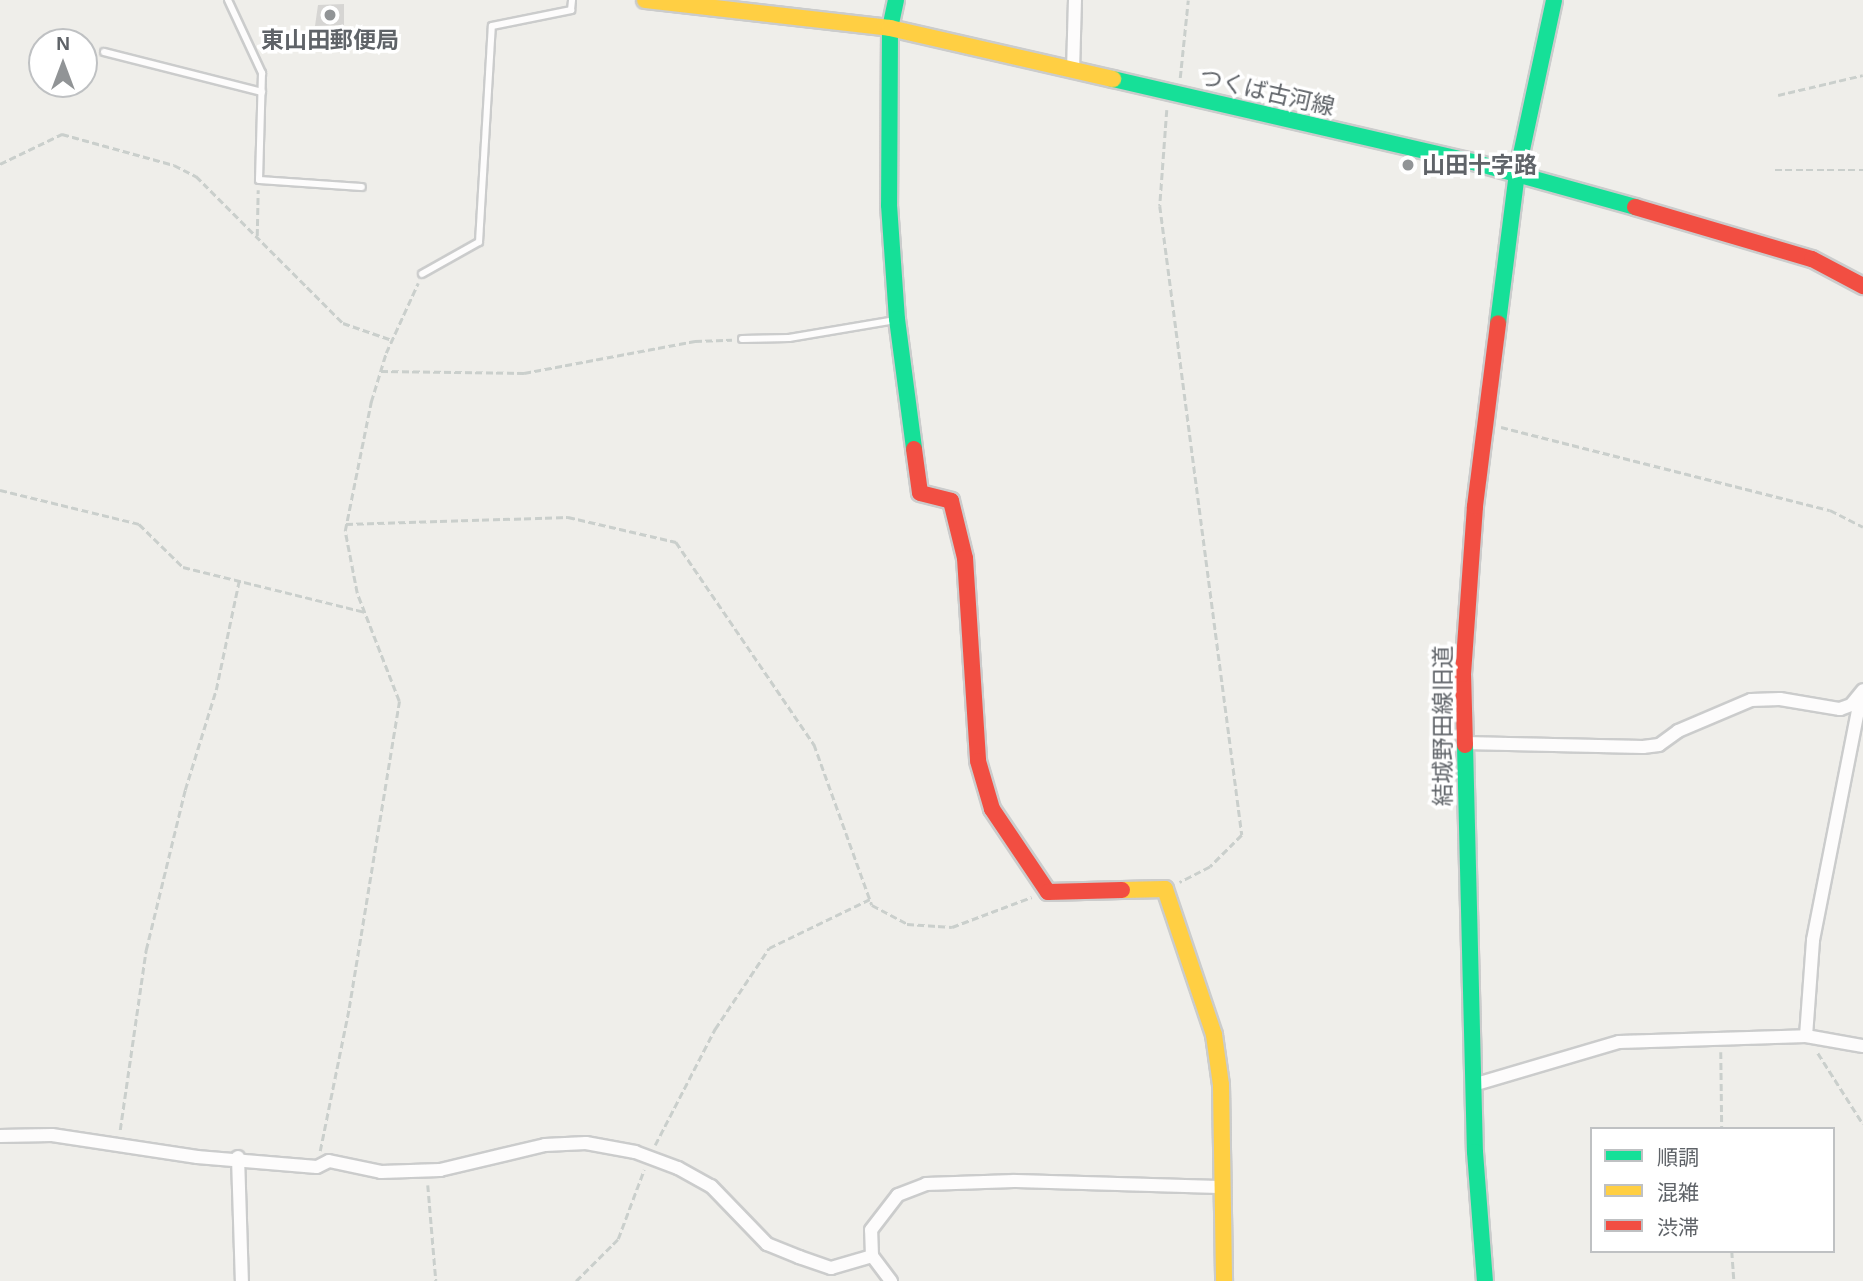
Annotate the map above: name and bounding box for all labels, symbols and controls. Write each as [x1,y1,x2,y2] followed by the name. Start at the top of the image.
[322,7,338,23] marker: 東山田郵便局
[261,26,399,54] place label: 東山田郵便局
[28,28,98,98] north arrow
[56,33,70,54] text: N
[1197,63,1337,121] street label: つくば古河線
[1422,151,1537,179] place label: 山田十字路
[1400,157,1416,173] marker: 山田十字路
[1429,646,1457,806] street label: 結城野田線旧道
[1590,1127,1835,1253] legend
[1657,1146,1699,1169] text: 順調
[1657,1181,1699,1204] text: 混雑
[1657,1216,1699,1239] text: 渋滞

